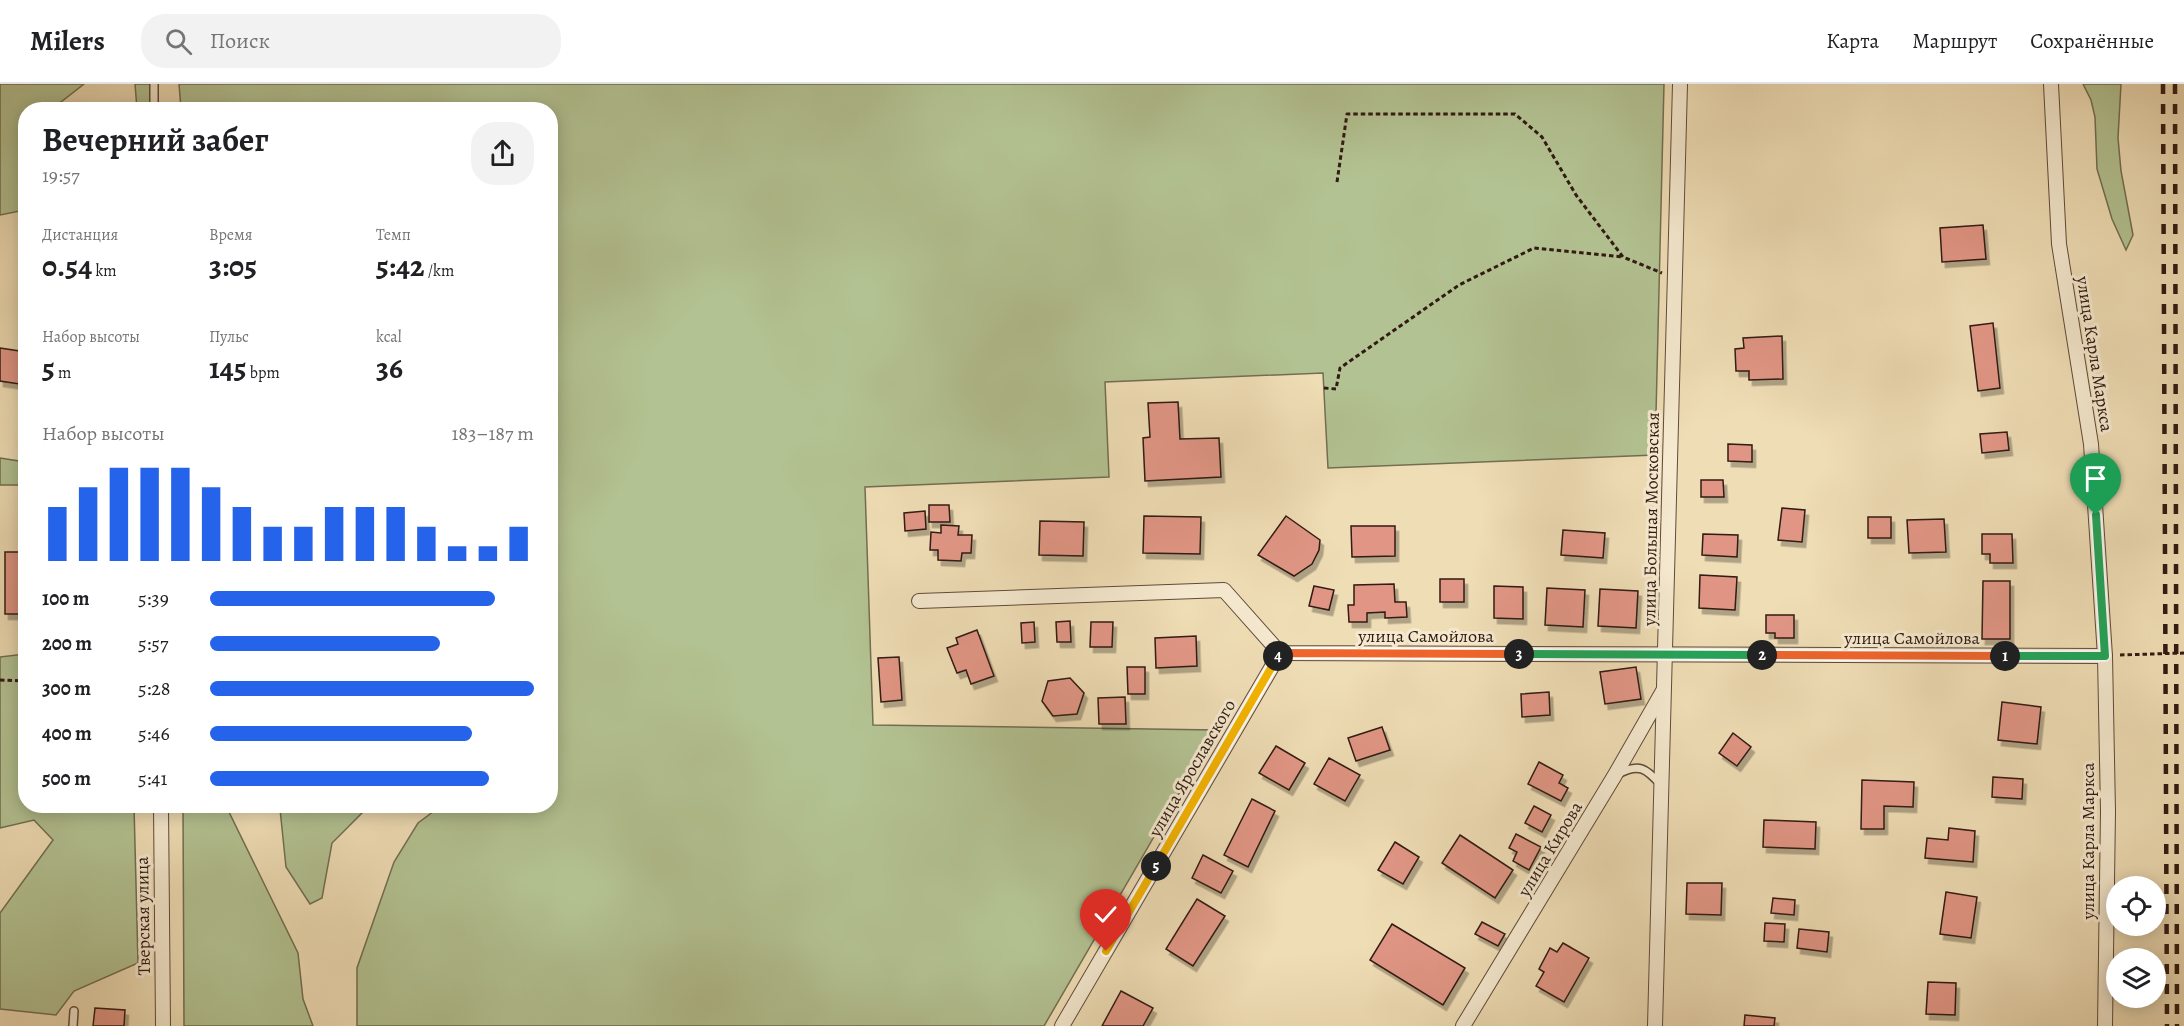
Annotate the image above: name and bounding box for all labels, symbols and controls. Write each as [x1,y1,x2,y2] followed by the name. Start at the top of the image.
[141,14,561,68] search box
[30,22,105,60] text: Milers
[162,25,195,58] icon: search
[210,26,270,56] text: Поиск
[1826,27,1879,55] text: Карта
[1912,27,1997,55] text: Маршрут
[2030,27,2154,55] text: Сохранённые
[42,117,269,162] text: Вечерний забег
[471,122,534,185] button: share
[42,162,80,189] text: 19:57
[42,224,118,246] text: Дистанция
[209,224,253,246] text: Время
[376,224,411,246] text: Темп
[42,246,92,286] text: 0.54
[209,246,257,286] text: 3:05
[376,246,425,286] text: 5:42
[92,260,117,282] text: km
[425,260,454,282] text: /km
[2071,274,2119,434] street label: улица Карла Маркса
[42,326,140,348] text: Набор высоты
[209,326,249,348] text: Пульс
[376,326,402,348] text: kcal
[42,348,55,388] text: 5
[209,348,247,388] text: 145
[376,348,403,388] text: 36
[55,362,71,384] text: m
[247,362,280,384] text: bpm
[1637,412,1665,627] street label: улица Большая Московская
[42,420,165,447] text: Набор высоты
[451,420,534,447] text: 183–187 m
[2070,453,2121,515] pin
[2079,462,2112,495] icon: arrive
[42,585,90,612] text: 100 m
[138,585,169,612] text: 5:39
[1357,624,1495,648] street label: улица Самойлова
[1843,626,1981,650] street label: улица Самойлова
[42,630,92,657] text: 200 m
[138,630,168,657] text: 5:57
[1504,639,1534,669] pin: 3
[1747,640,1777,670] pin: 2
[1263,641,1293,671] pin: 4
[1990,641,2020,671] pin: 1
[1516,643,1522,665] text: 3
[1758,644,1766,666] text: 2
[1274,645,1282,667] text: 4
[2002,645,2008,667] text: 1
[42,675,91,702] text: 300 m
[138,675,171,702] text: 5:28
[1142,695,1241,842] street label: улица Ярославского
[42,720,92,747] text: 400 m
[138,720,170,747] text: 5:46
[2076,762,2100,921] street label: улица Карла Маркса
[42,765,91,792] text: 500 m
[138,765,167,792] text: 5:41
[1512,796,1588,902] street label: улица Кирова
[1141,851,1171,881] pin: 5
[1153,855,1159,877] text: 5
[130,856,156,976] street label: Тверская улица
[2106,876,2166,1008] map controls
[2106,876,2166,936] button: locate
[1080,889,1131,951] pin
[1089,898,1122,931] icon: check
[2106,948,2166,1008] button: layers

